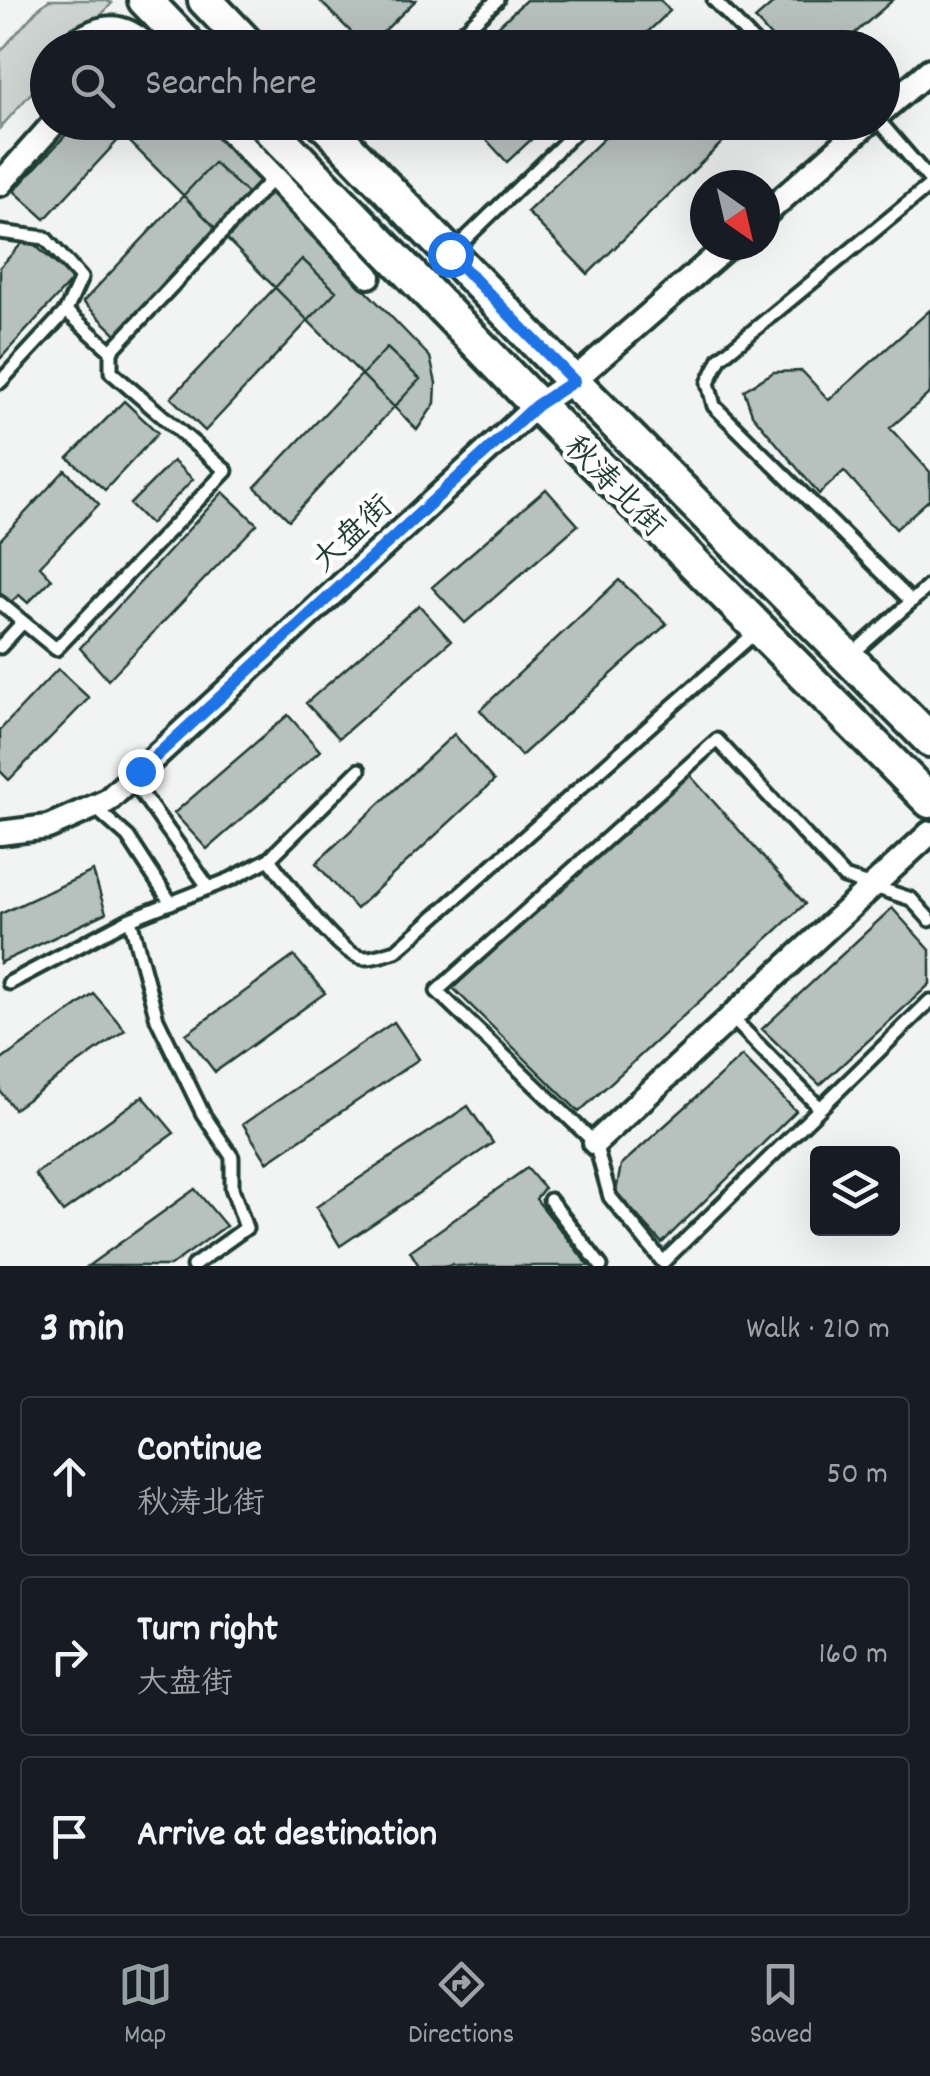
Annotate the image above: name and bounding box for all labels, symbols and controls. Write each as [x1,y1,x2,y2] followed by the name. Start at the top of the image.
[30,30,900,140] search box
[65,58,120,113] icon: search
[145,58,317,113] text: Search here
[690,170,780,260] north arrow
[428,232,474,278] route start
[551,427,674,550] street label: 秋涛北街
[304,486,405,585] street label: 大盘街
[118,749,164,795] route end
[810,1146,900,1236] map controls
[810,1146,900,1236] button: layers
[40,1301,124,1361] text: 3 min
[746,1308,890,1354] text: Walk · 210 m
[137,1424,262,1479] text: Continue
[42,1449,97,1504] icon: ahead
[826,1453,888,1499] text: 50 m
[137,1483,265,1529] text: 秋涛北街
[137,1604,278,1659] text: Turn right
[42,1629,97,1684] icon: right
[819,1633,888,1679] text: 160 m
[137,1663,233,1709] text: 大盘街
[42,1809,97,1864] icon: arrive
[137,1809,437,1864] text: Arrive at destination
[118,1957,173,2057] tab: Map
[408,1957,514,2057] tab: Directions
[750,1957,812,2057] tab: Saved

